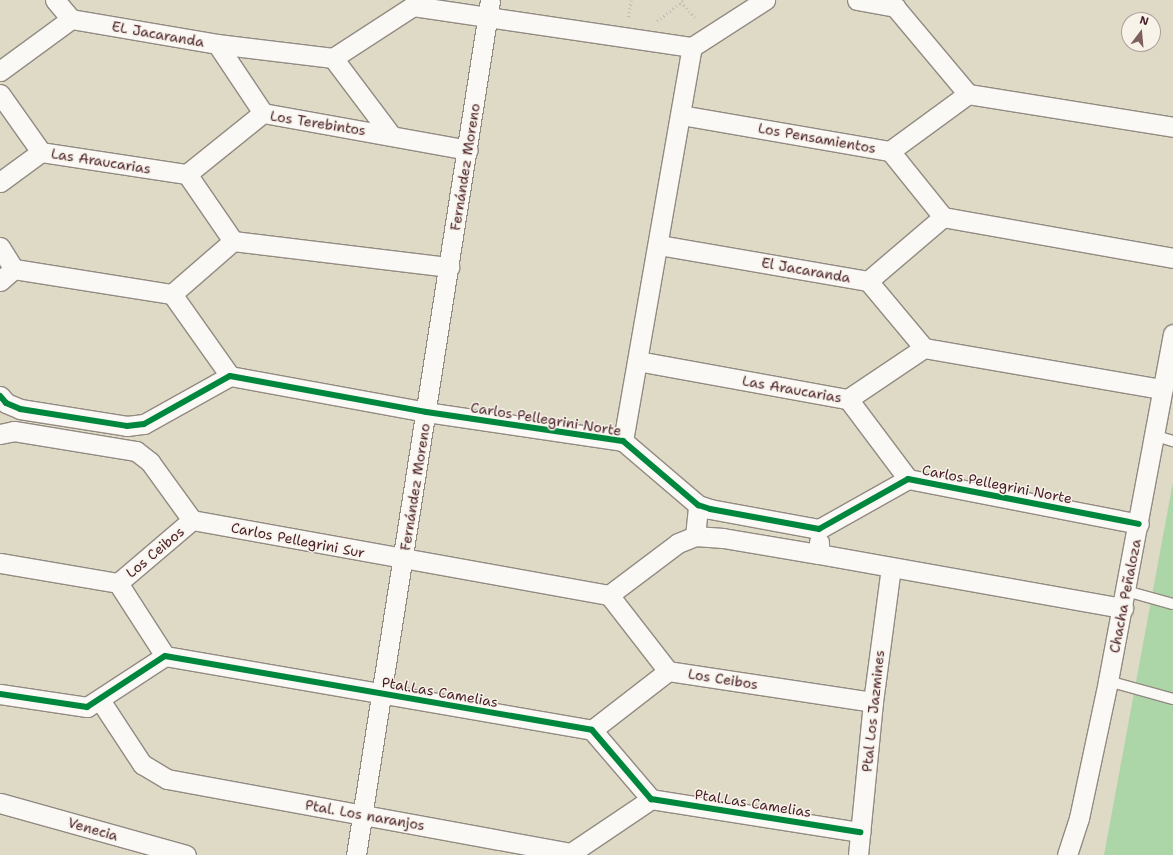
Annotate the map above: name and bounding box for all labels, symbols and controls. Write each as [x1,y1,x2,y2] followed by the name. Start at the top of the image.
[1121,12,1161,52] north arrow
[1138,13,1150,29] text: N
[110,18,206,50] street label: EL Jacaranda
[447,102,483,232] street label: Fernández Moreno
[269,107,367,139] street label: Los Terebintos
[757,119,877,157] street label: Los Pensamientos
[50,145,152,177] street label: Las Araucarias
[760,254,852,286] street label: El Jacaranda
[741,372,843,406] street label: Las Araucarias
[469,399,623,439] street label: Carlos Pellegrini Norte
[397,422,433,552] street label: Fernández Moreno
[920,461,1074,507] street label: Carlos Pellegrini Norte
[230,519,366,561] street label: Carlos Pellegrini Sur
[123,523,187,581] street label: Los Ceibos
[1106,538,1144,654] street label: Chacha Peñaloza
[858,649,888,773] street label: Ptal Los Jazmines
[687,665,759,693] street label: Los Ceibos
[380,673,500,711] street label: Ptal.Las Camelias
[693,785,813,821] street label: Ptal.Las Camelias
[304,796,426,834] street label: Ptal. Los naranjos
[66,814,120,844] street label: Venecia

